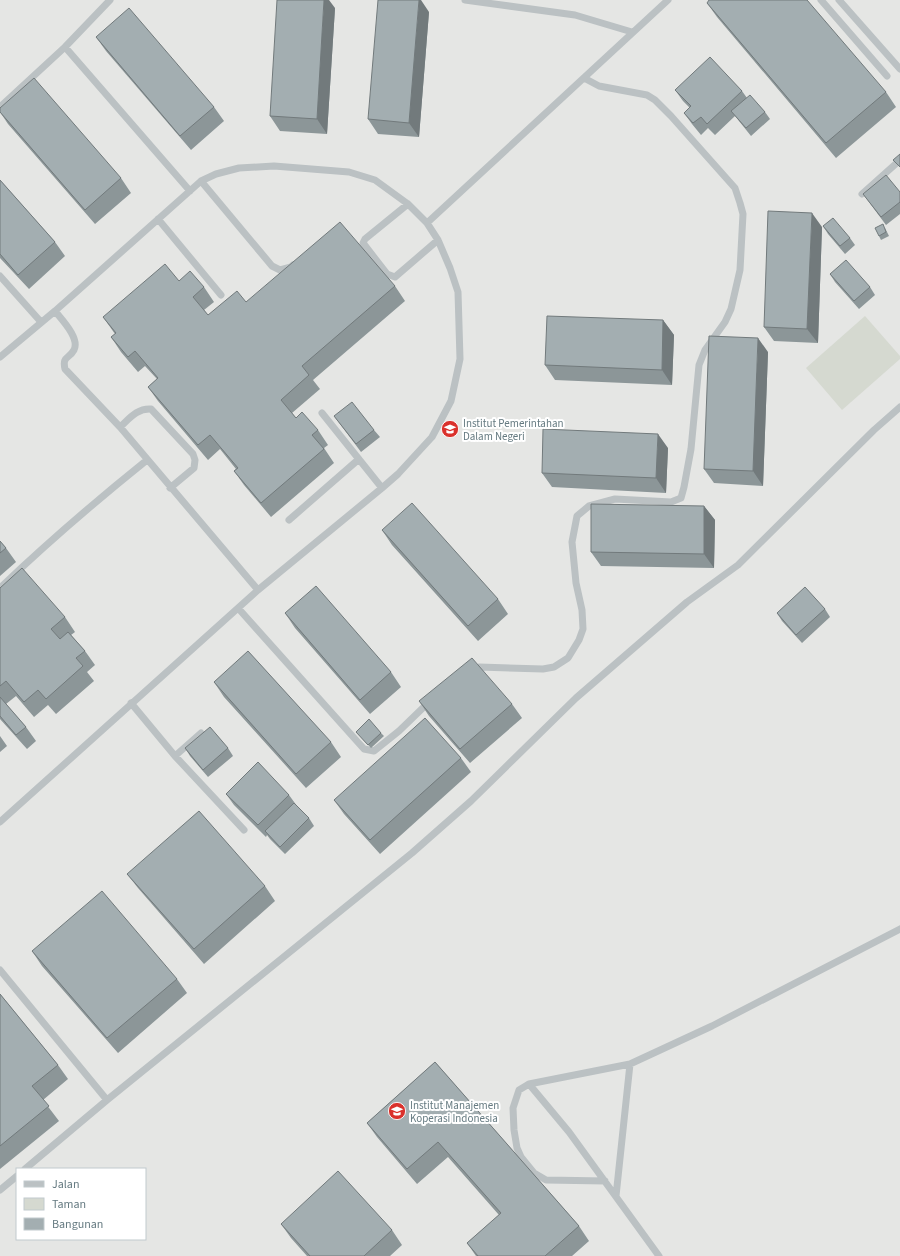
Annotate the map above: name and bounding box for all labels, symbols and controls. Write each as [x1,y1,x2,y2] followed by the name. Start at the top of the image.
[463,416,563,444] place label: Institut Pemerintahan Dalam Negeri
[440,419,460,439] school or university icon: Institut Pemerintahan Dalam Negeri
[410,1098,499,1126] place label: Institut Manajemen Koperasi Indonesia
[387,1101,407,1121] school or university icon: Institut Manajemen Koperasi Indonesia
[16,1168,146,1240] legend
[52,1176,79,1193] text: Jalan
[52,1196,86,1213] text: Taman
[52,1216,103,1233] text: Bangunan

